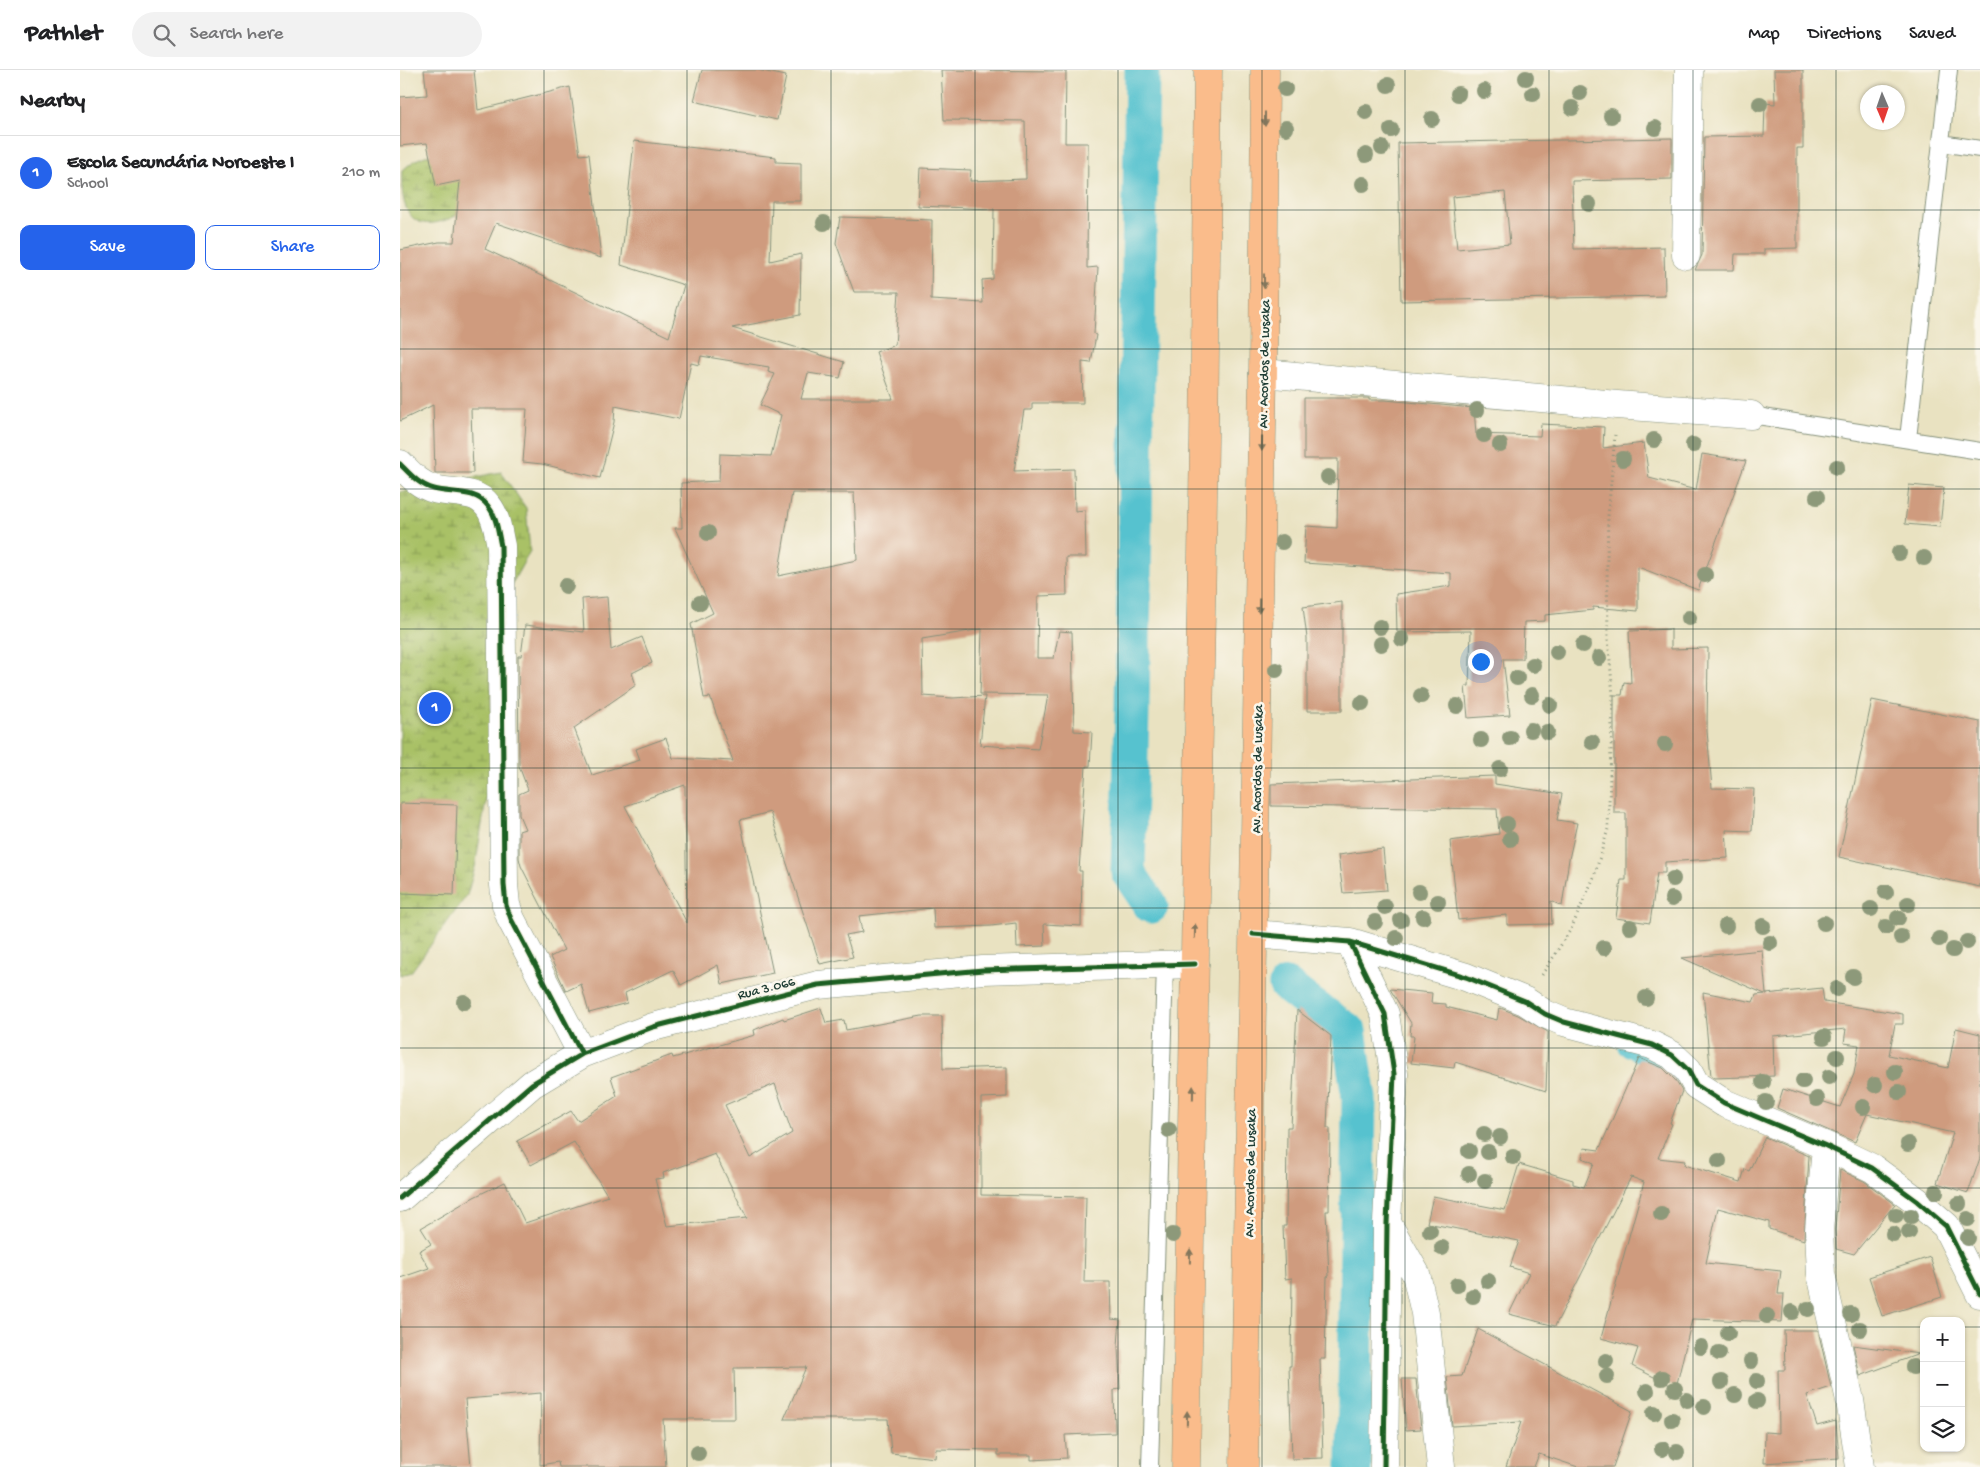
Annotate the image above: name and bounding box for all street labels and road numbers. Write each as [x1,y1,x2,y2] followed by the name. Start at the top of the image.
[1256,298,1275,429] street label: Av. Acordos de Lusaka
[1249,703,1268,834] street label: Av. Acordos de Lusaka
[736,974,798,1005] street label: Rua 3.066
[1242,1107,1261,1238] street label: Av. Acordos de Lusaka

